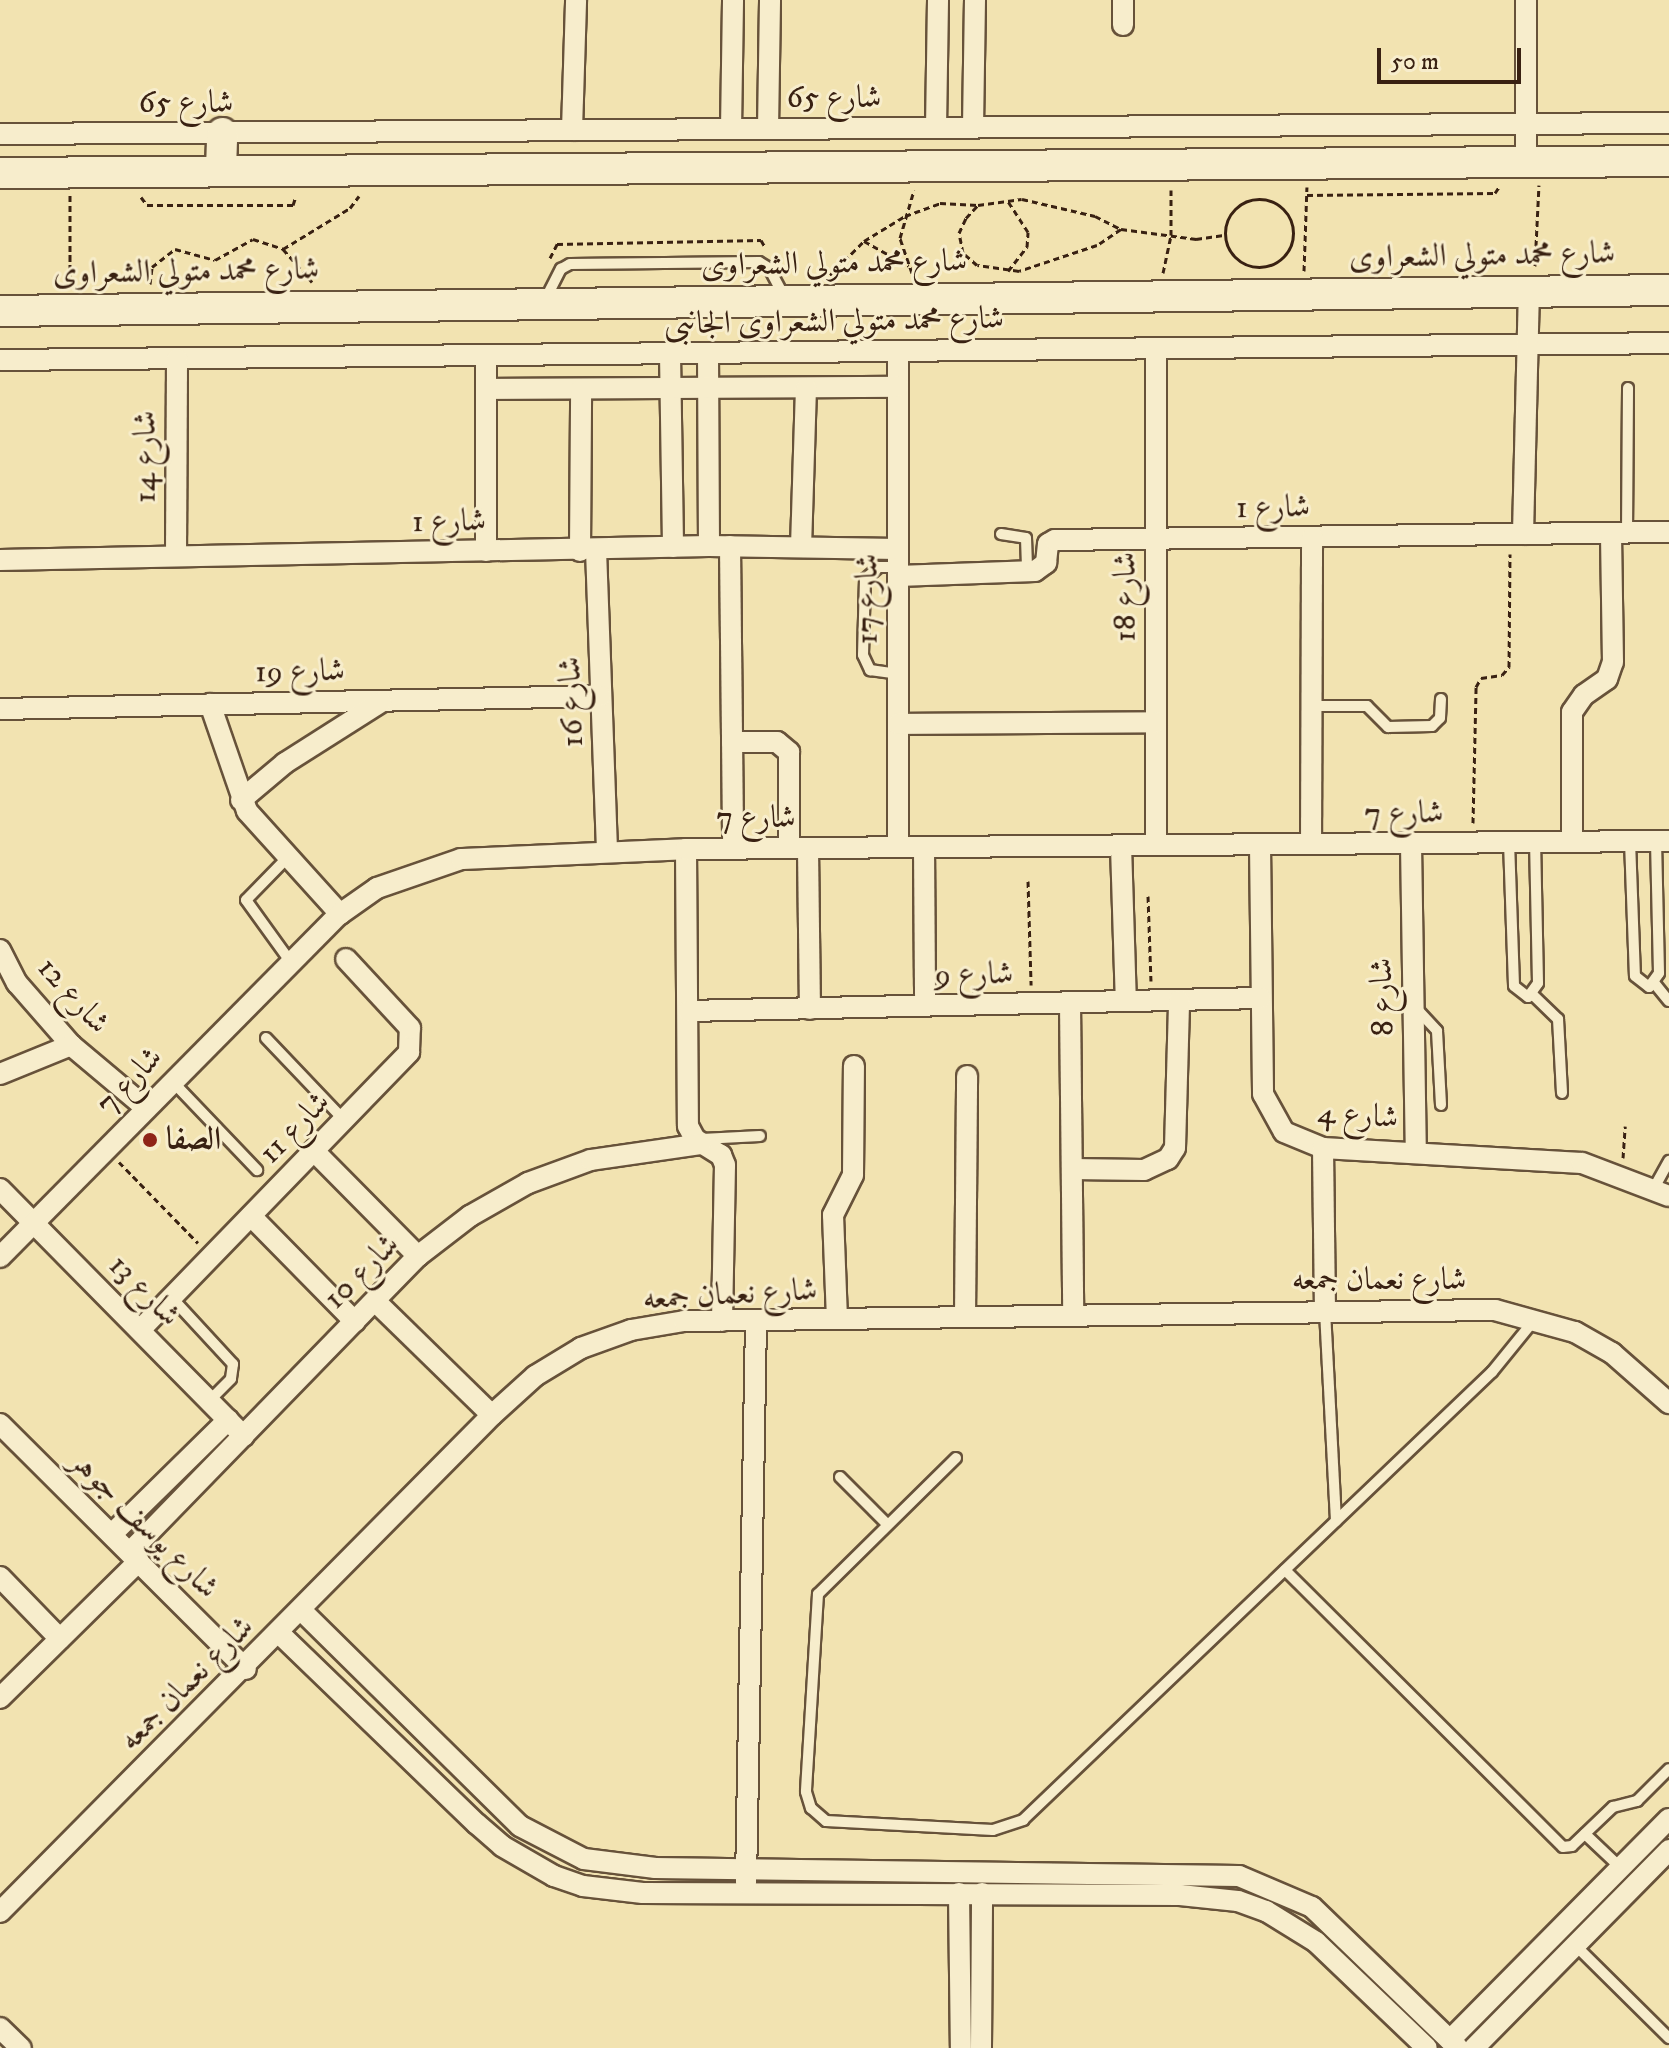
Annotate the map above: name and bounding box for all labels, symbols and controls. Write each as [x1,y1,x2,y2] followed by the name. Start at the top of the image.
[1381,32,1525,82] scale bar
[1391,47,1439,77] text: 50 m
[787,79,881,117] street label: شارع 65
[139,84,233,122] street label: شارع 65
[1348,234,1616,278] street label: شارع محمد متولي الشعراوى
[700,242,968,286] street label: شارع محمد متولي الشعراوى
[52,250,320,294] street label: شارع محمد متولي الشعراوى
[664,300,1004,344] street label: شارع محمد متولي الشعراوى الجانبى
[127,411,165,503] street label: شارع 14
[1236,488,1310,528] street label: شارع 1
[412,502,486,542] street label: شارع 1
[1107,552,1145,642] street label: شارع 18
[849,553,887,645] street label: شارع 17
[255,652,345,692] street label: شارع 19
[551,656,593,748] street label: شارع 16
[1364,794,1444,834] street label: شارع 7
[716,799,796,837] street label: شارع 7
[29,950,117,1042] street label: شارع 12
[934,955,1014,995] street label: شارع 9
[1363,957,1403,1037] street label: شارع 8
[89,1039,171,1123] street label: شارع 7
[251,1084,339,1172] street label: شارع 11
[1316,1094,1400,1138] street label: شارع 4
[166,1121,221,1159] place label: الصفا
[141,1131,159,1149] marker: الصفا
[316,1226,408,1318] street label: شارع 10
[100,1247,188,1335] street label: شارع 13
[1292,1261,1466,1299] street label: شارع نعمان جمعه
[642,1271,818,1319] street label: شارع نعمان جمعه
[62,1443,226,1607] street label: شارع يوسف جوهر
[112,1609,262,1759] street label: شارع نعمان جمعه

